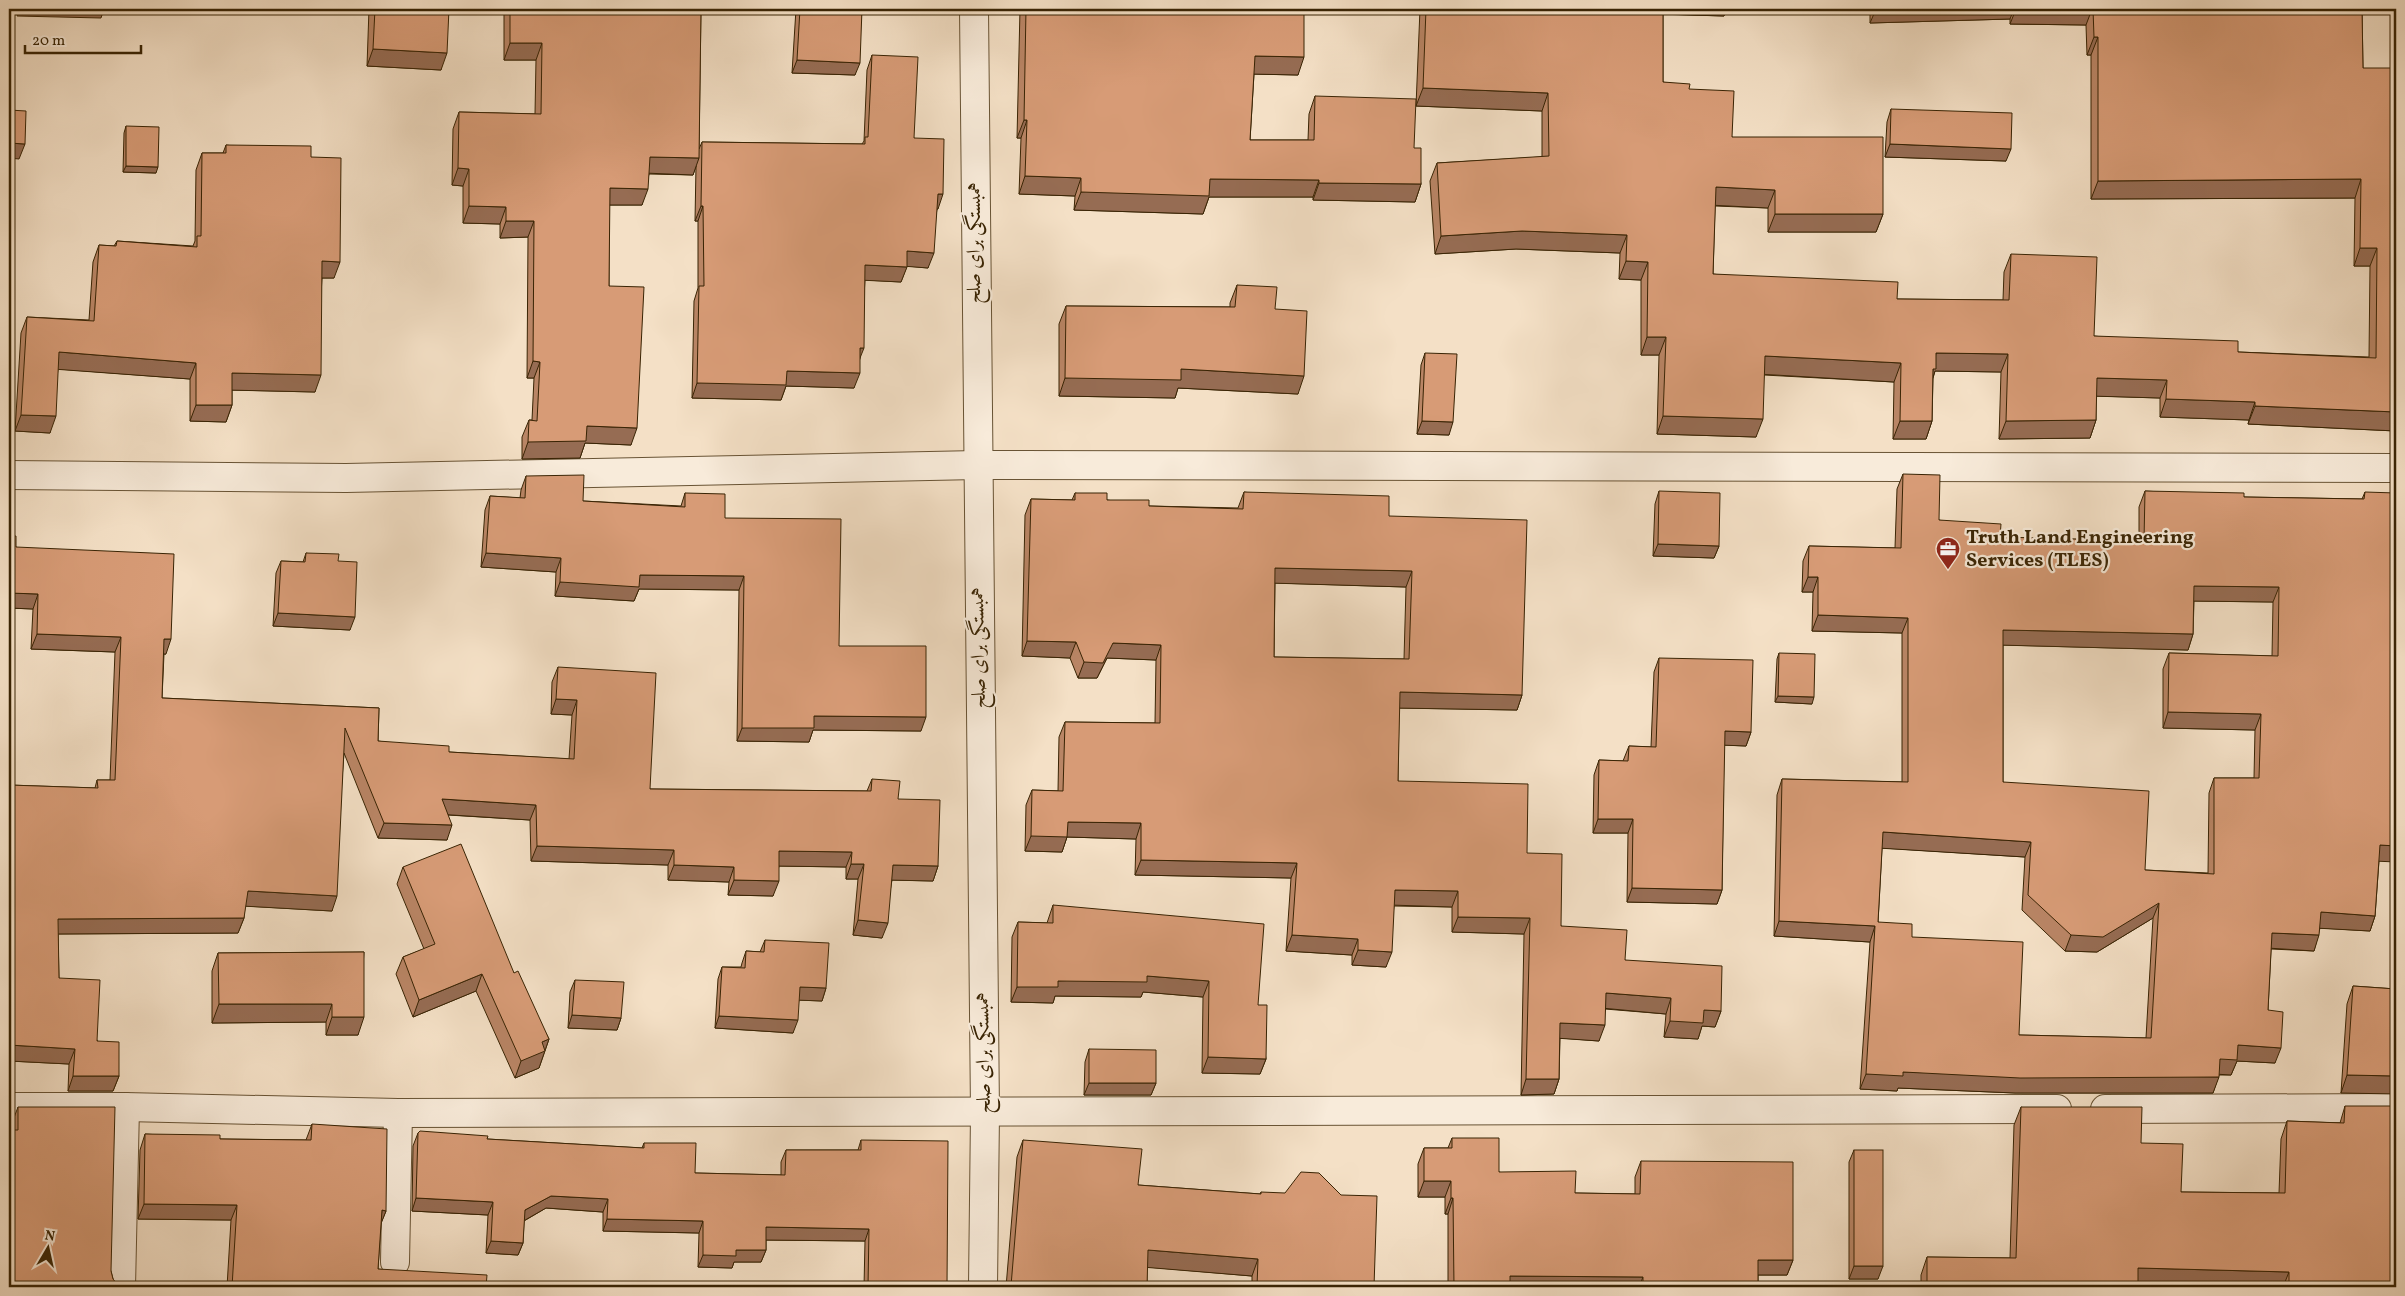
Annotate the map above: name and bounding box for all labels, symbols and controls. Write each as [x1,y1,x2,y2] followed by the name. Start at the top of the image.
[25,22,141,54] scale bar
[32,31,65,52] text: 20 m
[961,182,991,304] street label: همبستگی برای صلح
[1966,524,2194,575] place label: Truth Land Engineering Services (TLES)
[1935,536,1961,570] office icon: Truth Land Engineering Services (TLES)
[964,587,996,709] street label: همبستگی برای صلح
[969,992,1001,1114] street label: همبستگی برای صلح
[22,1224,72,1274] north arrow
[43,1226,56,1247] text: N

